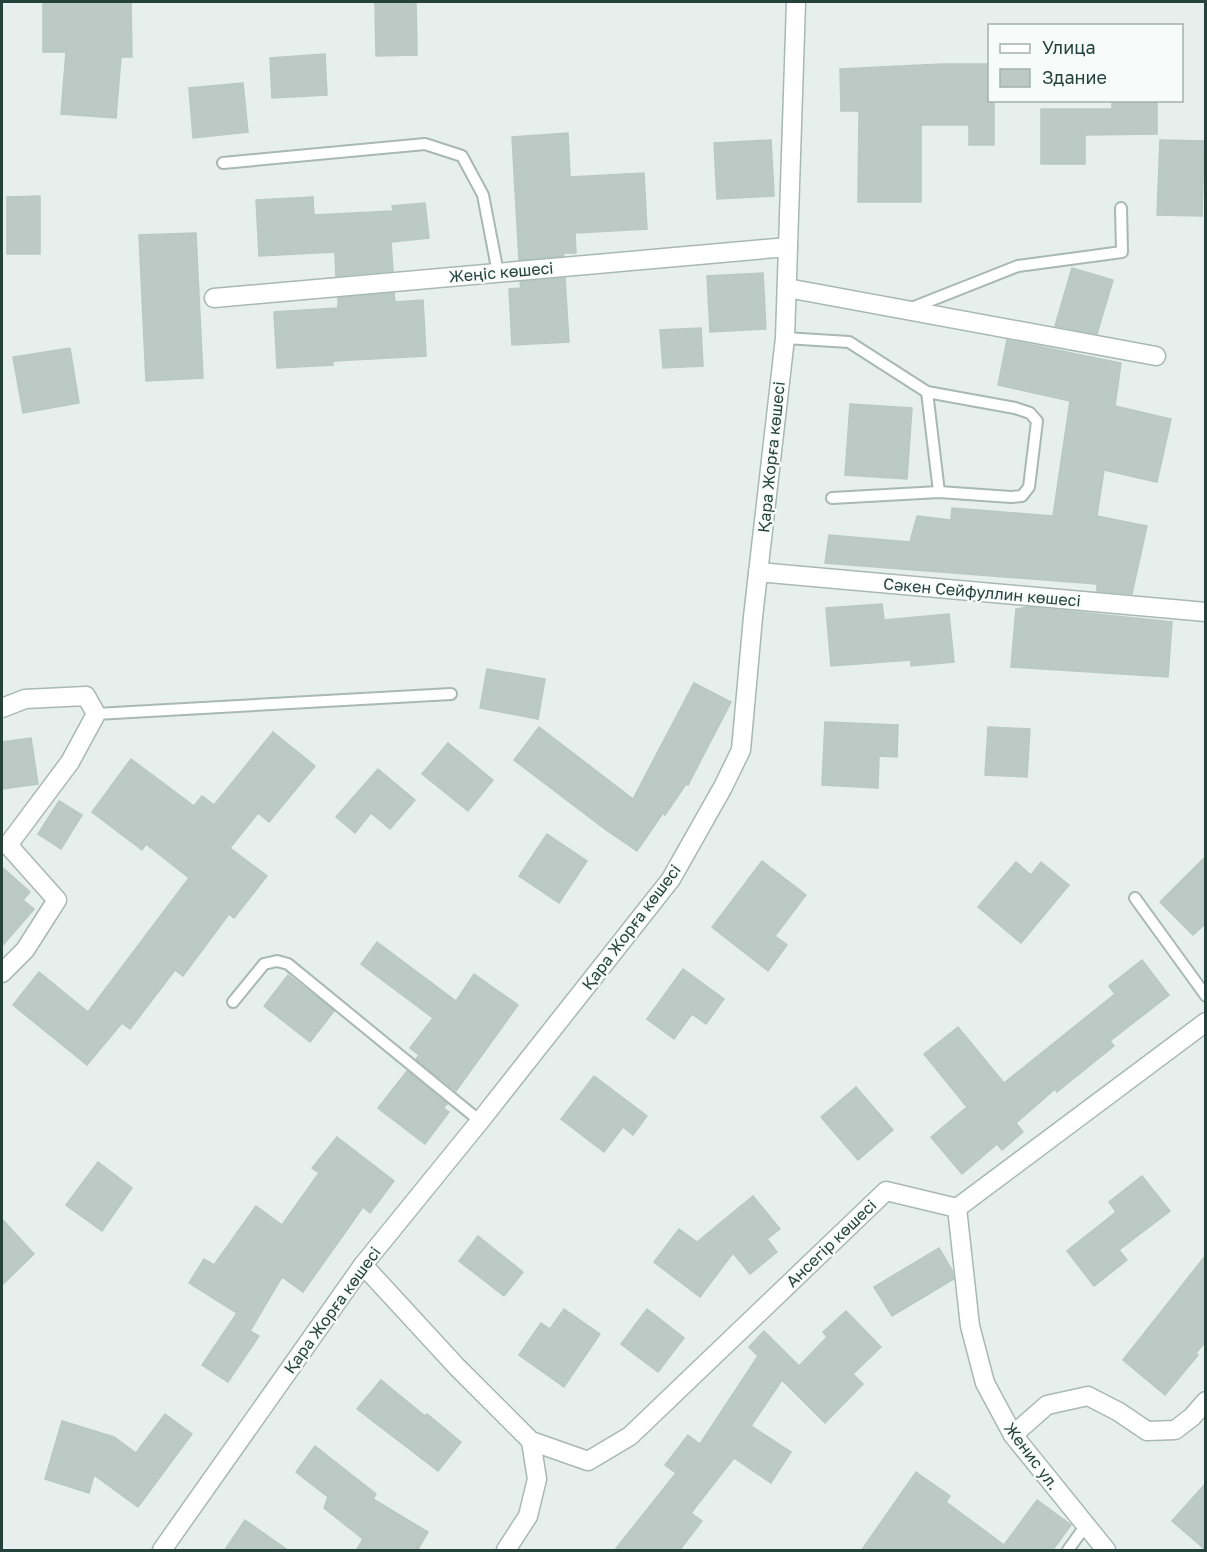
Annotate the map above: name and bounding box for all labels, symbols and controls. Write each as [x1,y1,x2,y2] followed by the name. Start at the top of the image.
[988,24,1183,102] legend
[1042,36,1096,58] text: Улица
[1042,66,1107,88] text: Здание
[448,257,554,287] street label: Жеңіс көшесі
[753,380,789,534] street label: Қара Жорға көшесі
[882,573,1082,611] street label: Сәкен Сейфуллин көшесі
[577,860,685,994] street label: Қара Жорға көшесі
[782,1195,880,1291] street label: Ансегір көшесі
[279,1243,385,1377] street label: Қара Жорға көшесі
[1000,1418,1064,1494] street label: Женис ул.

